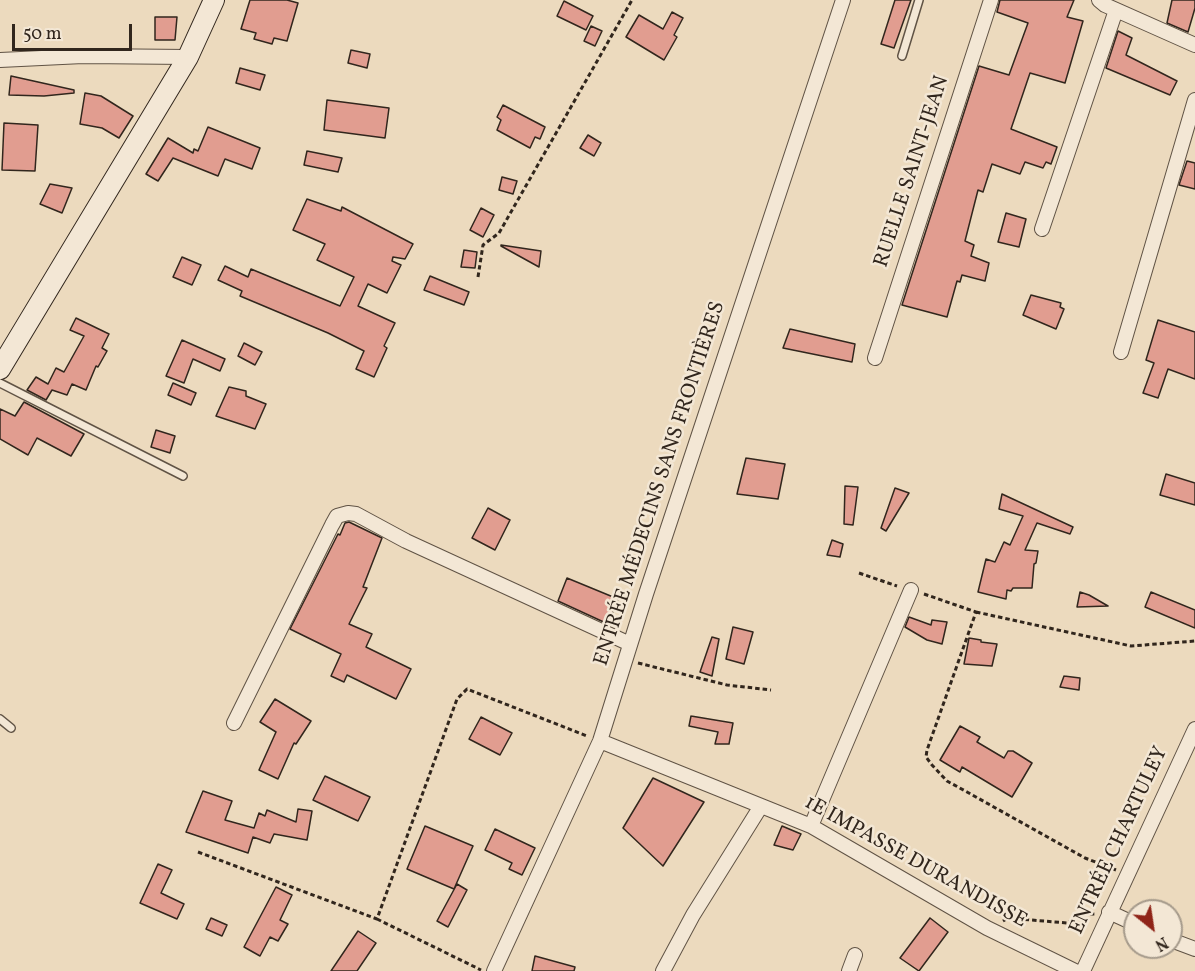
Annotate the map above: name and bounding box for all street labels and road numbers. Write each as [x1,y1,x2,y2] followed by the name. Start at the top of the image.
[870,73,956,271] street label: RUELLE SAINT-JEAN
[590,299,732,669] street label: ENTRÉE MÉDECINS SANS FRONTIÈRES
[1065,743,1175,939] street label: ENTRÉE CHARTULEY
[799,791,1031,935] street label: 1E IMPASSE DURANDISSE

